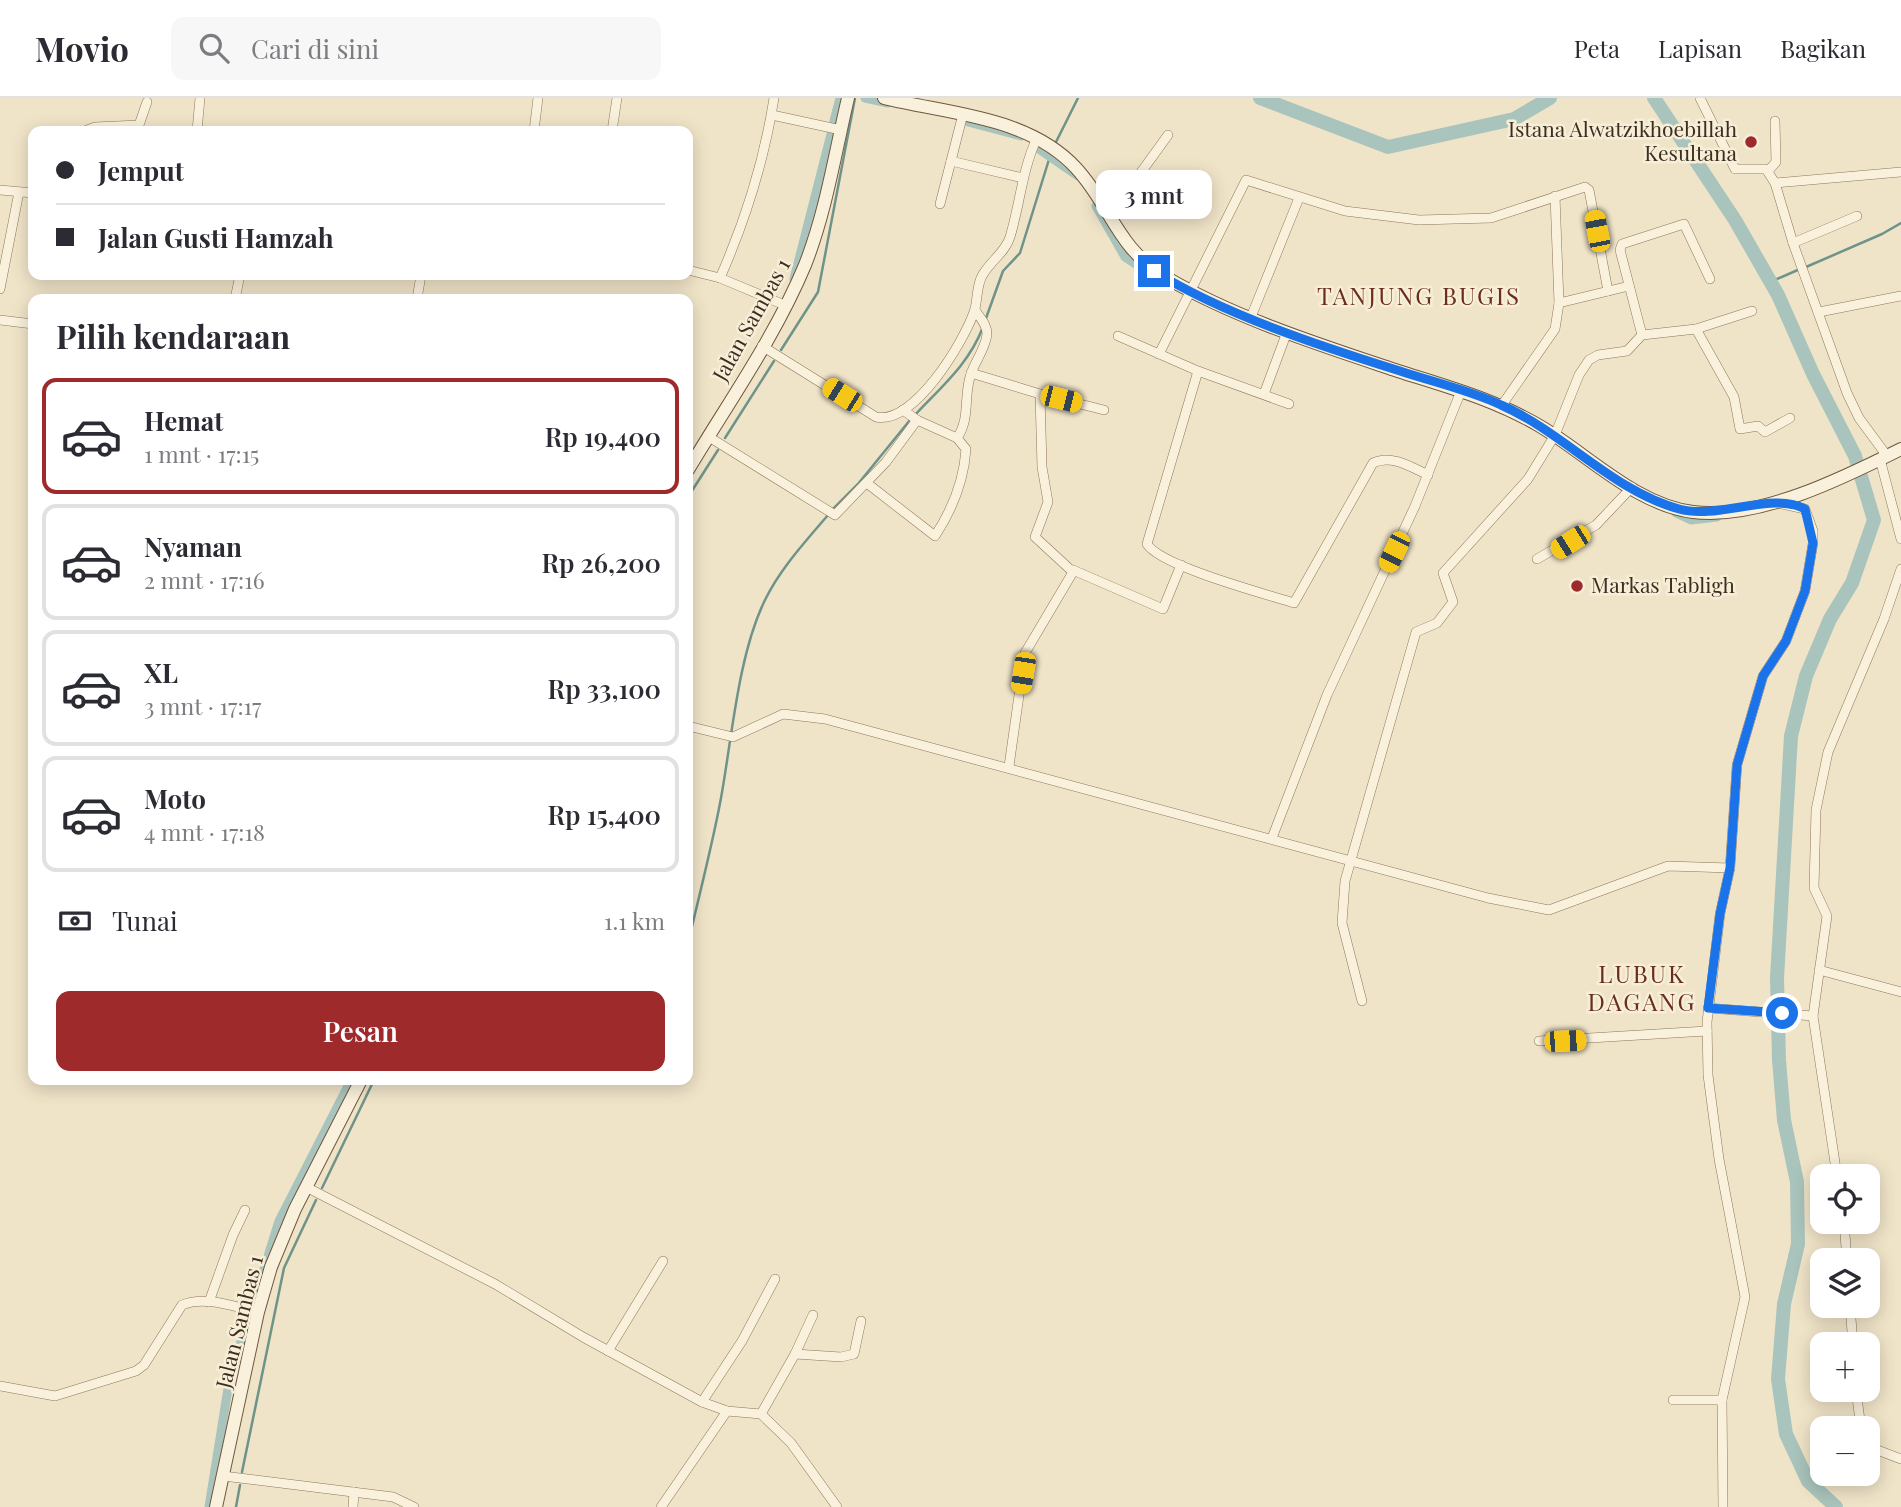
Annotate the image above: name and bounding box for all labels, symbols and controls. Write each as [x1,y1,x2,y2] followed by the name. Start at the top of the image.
[171,17,661,80] search box
[35,26,129,70] text: Movio
[195,29,233,67] icon: search
[251,31,379,66] text: Cari di sini
[1574,32,1620,64] text: Peta
[1658,32,1742,64] text: Lapisan
[1780,32,1866,64] text: Bagikan
[1508,114,1738,166] place label: Istana Alwatzikhoebillah Kesultana
[1743,134,1759,150] marker: Istana Alwatzikhoebillah Kesultana
[98,153,184,188] text: Jemput
[1096,170,1212,218] callout: 3 mnt
[1124,179,1184,210] text: 3 mnt
[1583,208,1612,254] car
[98,220,334,255] text: Jalan Gusti Hamzah
[705,252,796,386] street label: Jalan Sambas 1
[1138,255,1170,287] route end
[1317,279,1521,311] district label: TANJUNG BUGIS
[56,314,290,357] text: Pilih kendaraan
[819,375,866,415] car
[1039,384,1084,414] car
[144,403,223,438] text: Hemat
[60,405,123,468] icon: car
[545,419,661,454] text: Rp 19,400
[144,438,259,469] text: 1 mnt · 17:15
[1547,522,1594,562] car
[144,529,242,564] text: Nyaman
[1376,529,1413,575] car
[60,531,123,594] icon: car
[541,545,661,580] text: Rp 26,200
[144,564,265,595] text: 2 mnt · 17:16
[1591,570,1736,598] place label: Markas Tabligh
[1569,578,1585,594] marker: Markas Tabligh
[1010,651,1037,695] car
[144,655,178,690] text: XL
[60,657,123,720] icon: car
[548,671,661,706] text: Rp 33,100
[144,690,261,721] text: 3 mnt · 17:17
[144,781,206,816] text: Moto
[60,783,123,846] icon: car
[547,797,661,832] text: Rp 15,400
[144,816,265,847] text: 4 mnt · 17:18
[56,902,94,940] icon: cash
[112,903,178,938] text: Tunai
[604,905,665,936] text: 1.1 km
[1588,957,1696,1017] district label: LUBUK DAGANG
[56,991,665,1071] button: Pesan
[1766,997,1798,1029] route start
[1544,1030,1587,1052] car
[1810,1164,1880,1486] map controls
[1810,1164,1880,1234] button: locate
[1810,1248,1880,1318] button: layers
[208,1252,268,1392] street label: Jalan Sambas 1
[1810,1332,1880,1402] button: +
[1810,1416,1880,1486] button: −

